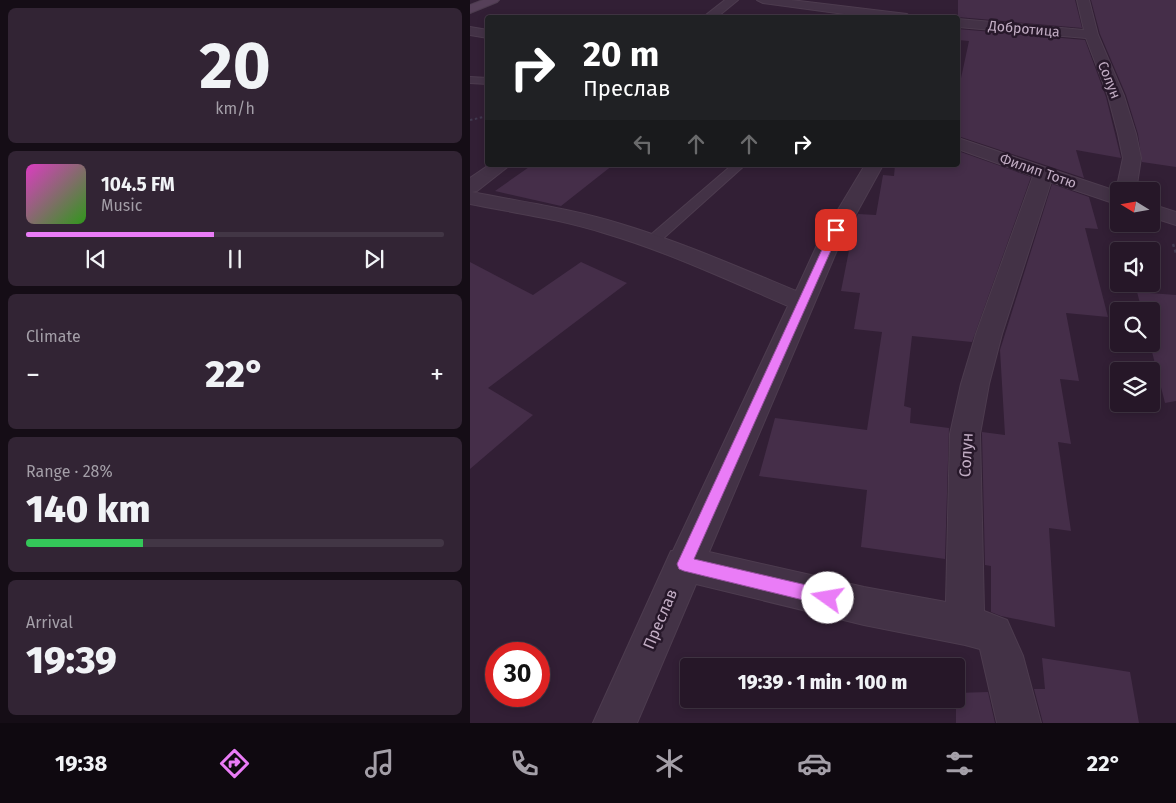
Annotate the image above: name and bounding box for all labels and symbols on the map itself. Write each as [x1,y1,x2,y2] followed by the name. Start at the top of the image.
[987,17,1060,41] street label: Добротица
[1094,59,1124,101] street label: Солун
[997,150,1079,192] street label: Филип Тотю
[1110,182,1160,232] north arrow
[815,209,857,251] pin
[955,432,977,478] street label: Солун
[801,571,853,623] position arrow
[639,586,681,652] street label: Преслав
[485,642,550,707] speed limit sign: 30

